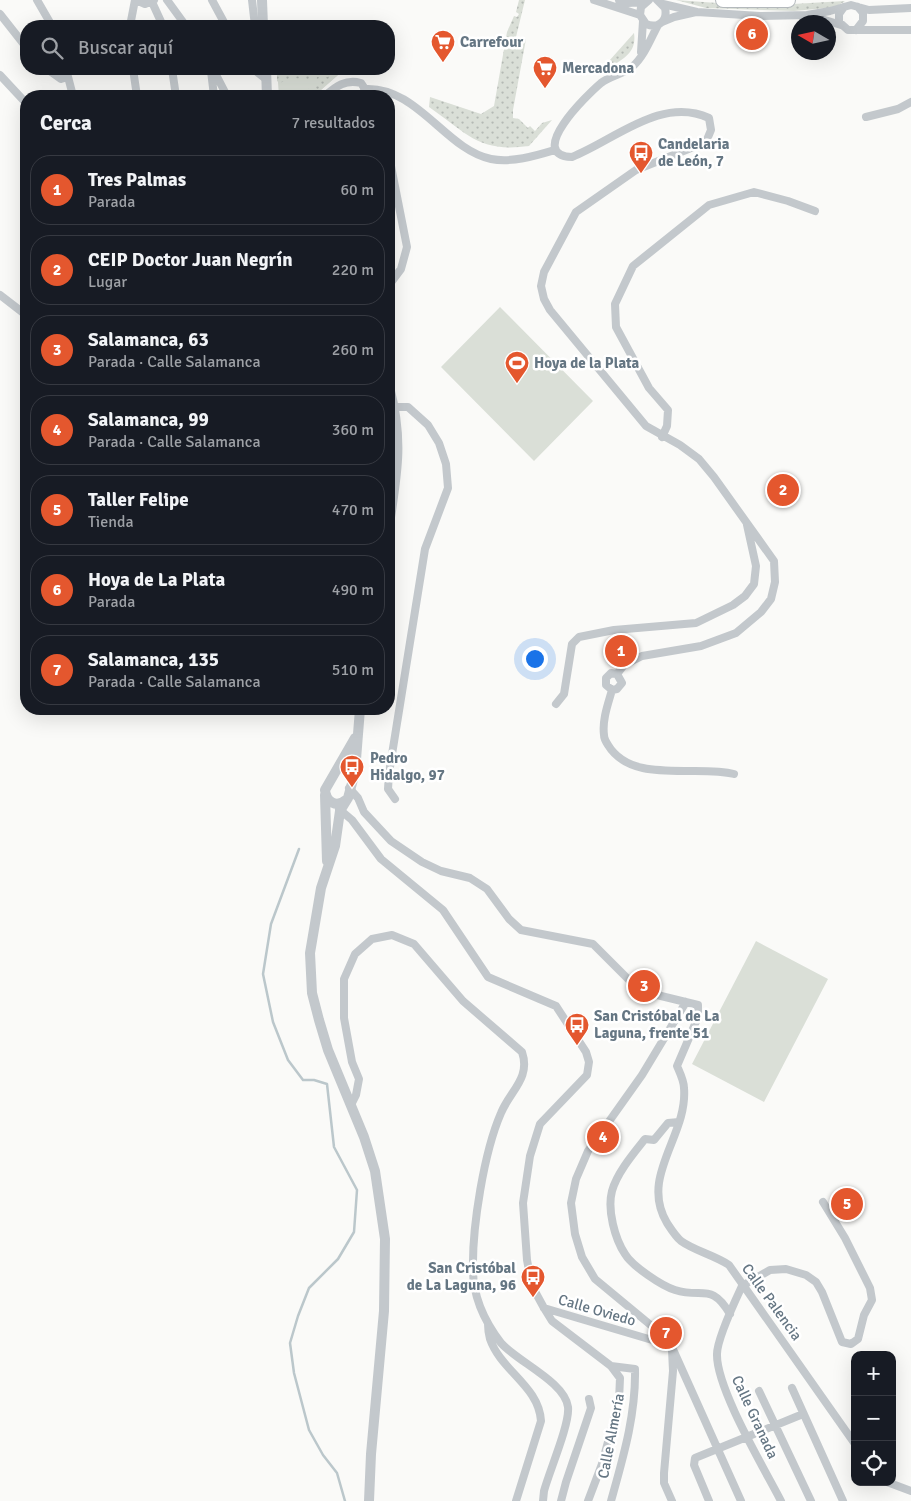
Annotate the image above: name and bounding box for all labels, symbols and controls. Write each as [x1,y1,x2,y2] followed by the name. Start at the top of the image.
[736,15,768,53] pin: 6
[791,15,836,60] north arrow
[20,20,395,75] search box
[430,29,456,63] supermarket icon: Carrefour
[460,33,523,51] place label: Carrefour
[38,34,66,62] icon: search
[78,36,173,60] text: Buscar aquí
[532,55,558,89] supermarket icon: Mercadona
[562,59,635,77] place label: Mercadona
[40,110,92,136] text: Cerca
[292,113,375,133] text: 7 resultados
[658,135,730,170] place label: Candelaria de León, 7
[628,140,654,174] bus stop icon: Candelaria de León, 7
[88,168,186,192] text: Tres Palmas
[53,180,61,200] text: 1
[340,180,374,200] text: 60 m
[88,192,135,212] text: Parada
[88,248,293,272] text: CEIP Doctor Juan Negrín
[53,260,61,280] text: 2
[332,260,374,280] text: 220 m
[88,272,127,292] text: Lugar
[88,328,209,352] text: Salamanca, 63
[53,340,61,360] text: 3
[332,340,374,360] text: 260 m
[504,350,530,384] sports icon: Hoya de la Plata
[88,352,261,372] text: Parada · Calle Salamanca
[534,354,640,372] place label: Hoya de la Plata
[88,408,209,432] text: Salamanca, 99
[53,420,61,440] text: 4
[332,420,374,440] text: 360 m
[88,432,261,452] text: Parada · Calle Salamanca
[767,471,799,509] pin: 2
[88,488,189,512] text: Taller Felipe
[53,500,61,520] text: 5
[332,500,374,520] text: 470 m
[88,512,134,532] text: Tienda
[88,568,225,592] text: Hoya de La Plata
[53,580,61,600] text: 6
[332,580,374,600] text: 490 m
[88,592,135,612] text: Parada
[605,632,637,670] pin: 1
[522,646,548,672] your location
[88,648,219,672] text: Salamanca, 135
[53,660,61,680] text: 7
[332,660,374,680] text: 510 m
[88,672,261,692] text: Parada · Calle Salamanca
[370,749,445,784] place label: Pedro Hidalgo, 97
[339,754,365,788] bus stop icon: Pedro Hidalgo, 97
[628,967,660,1005] pin: 3
[594,1007,720,1042] place label: San Cristóbal de La Laguna, frente 51
[564,1012,590,1046] bus stop icon: San Cristóbal de La Laguna, frente 51
[587,1118,619,1156] pin: 4
[831,1185,863,1223] pin: 5
[407,1259,516,1294] place label: San Cristóbal de La Laguna, 96
[738,1260,806,1344] street label: Calle Palencia
[520,1264,546,1298] bus stop icon: San Cristóbal de La Laguna, 96
[556,1290,638,1330] street label: Calle Oviedo
[650,1314,682,1352] pin: 7
[851,1351,896,1486] map controls
[851,1351,896,1396] button: +
[728,1372,782,1462] street label: Calle Granada
[594,1392,628,1480] street label: Calle Almería
[851,1396,896,1441] button: −
[851,1441,896,1486] button: locate

